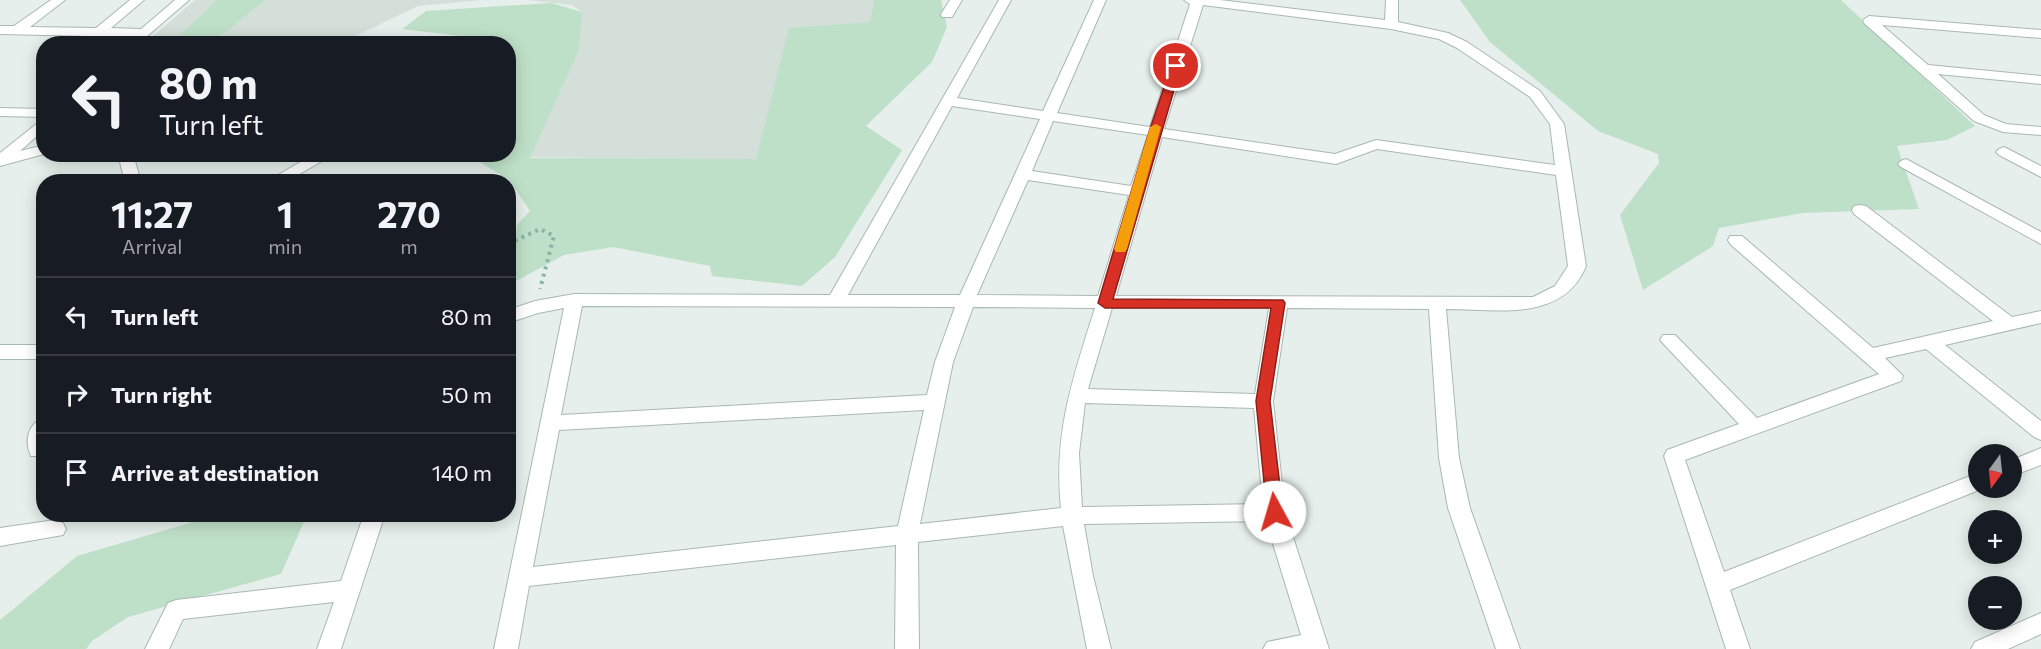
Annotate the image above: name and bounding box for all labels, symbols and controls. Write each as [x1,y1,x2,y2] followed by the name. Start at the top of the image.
[1150,40,1201,91] pin
[1159,49,1192,82] icon: arrive
[159,56,258,108] text: 80 m
[60,60,138,138] icon: left
[159,108,263,141] text: Turn left
[111,191,193,235] text: 11:27
[277,191,293,235] text: 1
[377,191,441,235] text: 270
[122,234,182,258] text: Arrival
[268,234,302,258] text: min
[400,234,418,258] text: m
[60,300,93,333] icon: left
[111,303,198,330] text: Turn left
[441,303,492,330] text: 80 m
[60,378,93,411] icon: right
[111,381,212,408] text: Turn right
[442,381,492,408] text: 50 m
[1968,444,2022,498] north arrow
[1968,444,2022,630] map controls
[60,456,93,489] icon: arrive
[111,459,319,486] text: Arrive at destination
[432,459,492,486] text: 140 m
[1243,480,1307,544] position arrow
[1968,510,2022,564] button: +
[1968,576,2022,630] button: −

